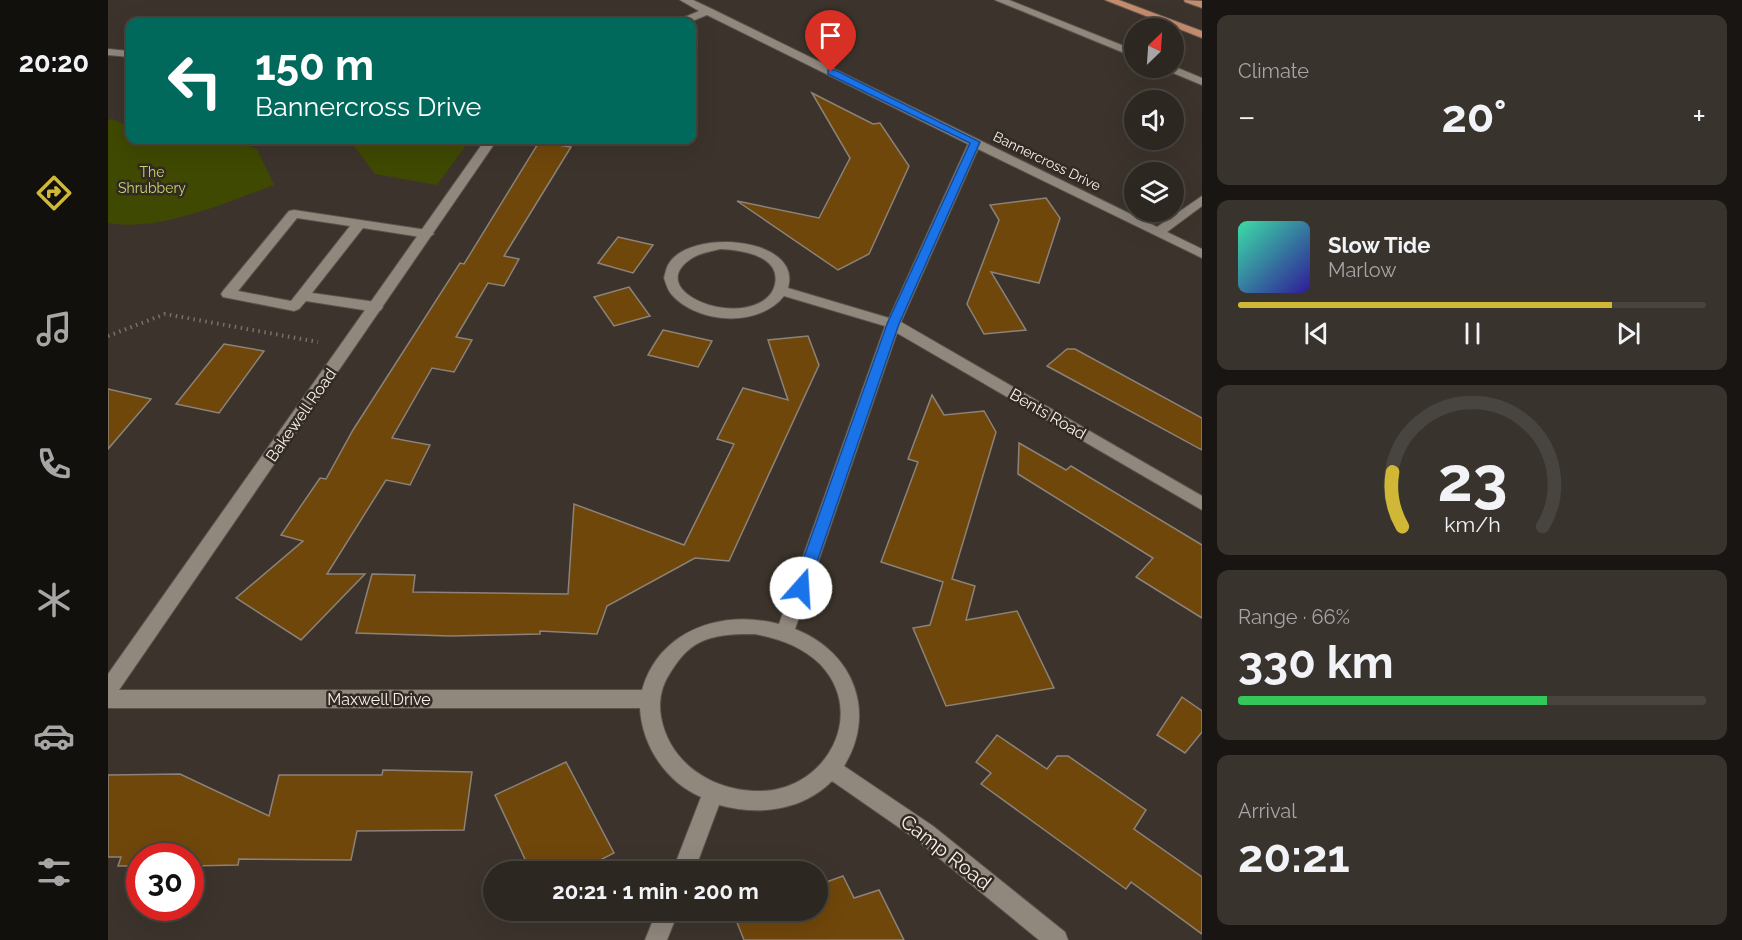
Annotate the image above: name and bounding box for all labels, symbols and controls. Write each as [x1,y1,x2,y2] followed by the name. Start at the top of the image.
[805,10,856,72] pin
[1124,18,1184,78] north arrow
[1124,18,1184,222] map controls
[814,19,847,52] icon: arrive
[255,41,374,90] text: 150 m
[156,42,234,120] icon: left
[19,47,89,78] text: 20:20
[1238,59,1309,83] text: Climate
[1124,90,1184,150] button: sound
[1441,90,1507,143] text: 20°
[255,91,481,122] text: Bannercross Drive
[1238,97,1256,136] text: −
[1692,97,1706,136] text: +
[991,128,1103,194] street label: Bannercross Drive
[1124,162,1184,222] button: layers
[118,164,186,196] park label: The Shrubbery
[33,172,75,214] icon: directions
[1328,232,1430,258] text: Slow Tide
[1328,258,1397,282] text: Marlow
[33,308,75,350] icon: music
[1300,317,1333,350] icon: previous
[1456,317,1489,350] icon: pause
[1612,317,1645,350] icon: next
[262,365,340,465] street label: Bakewell Road
[1007,385,1090,443] street label: Bents Road
[1437,442,1507,516] text: 23
[33,443,75,485] icon: phone
[1444,512,1500,537] text: km/h
[769,556,833,620] position arrow
[33,579,75,621] icon: climate
[1238,605,1350,629] text: Range · 66%
[1238,636,1394,689] text: 330 km
[327,690,431,709] street label: Maxwell Drive
[33,715,75,757] icon: car
[1238,799,1297,823] text: Arrival
[896,809,996,895] street label: Camp Road
[1238,830,1350,883] text: 20:21
[126,843,204,921] speed limit sign: 30
[33,851,75,893] icon: filters
[552,878,759,904] text: 20:21 · 1 min · 200 m

